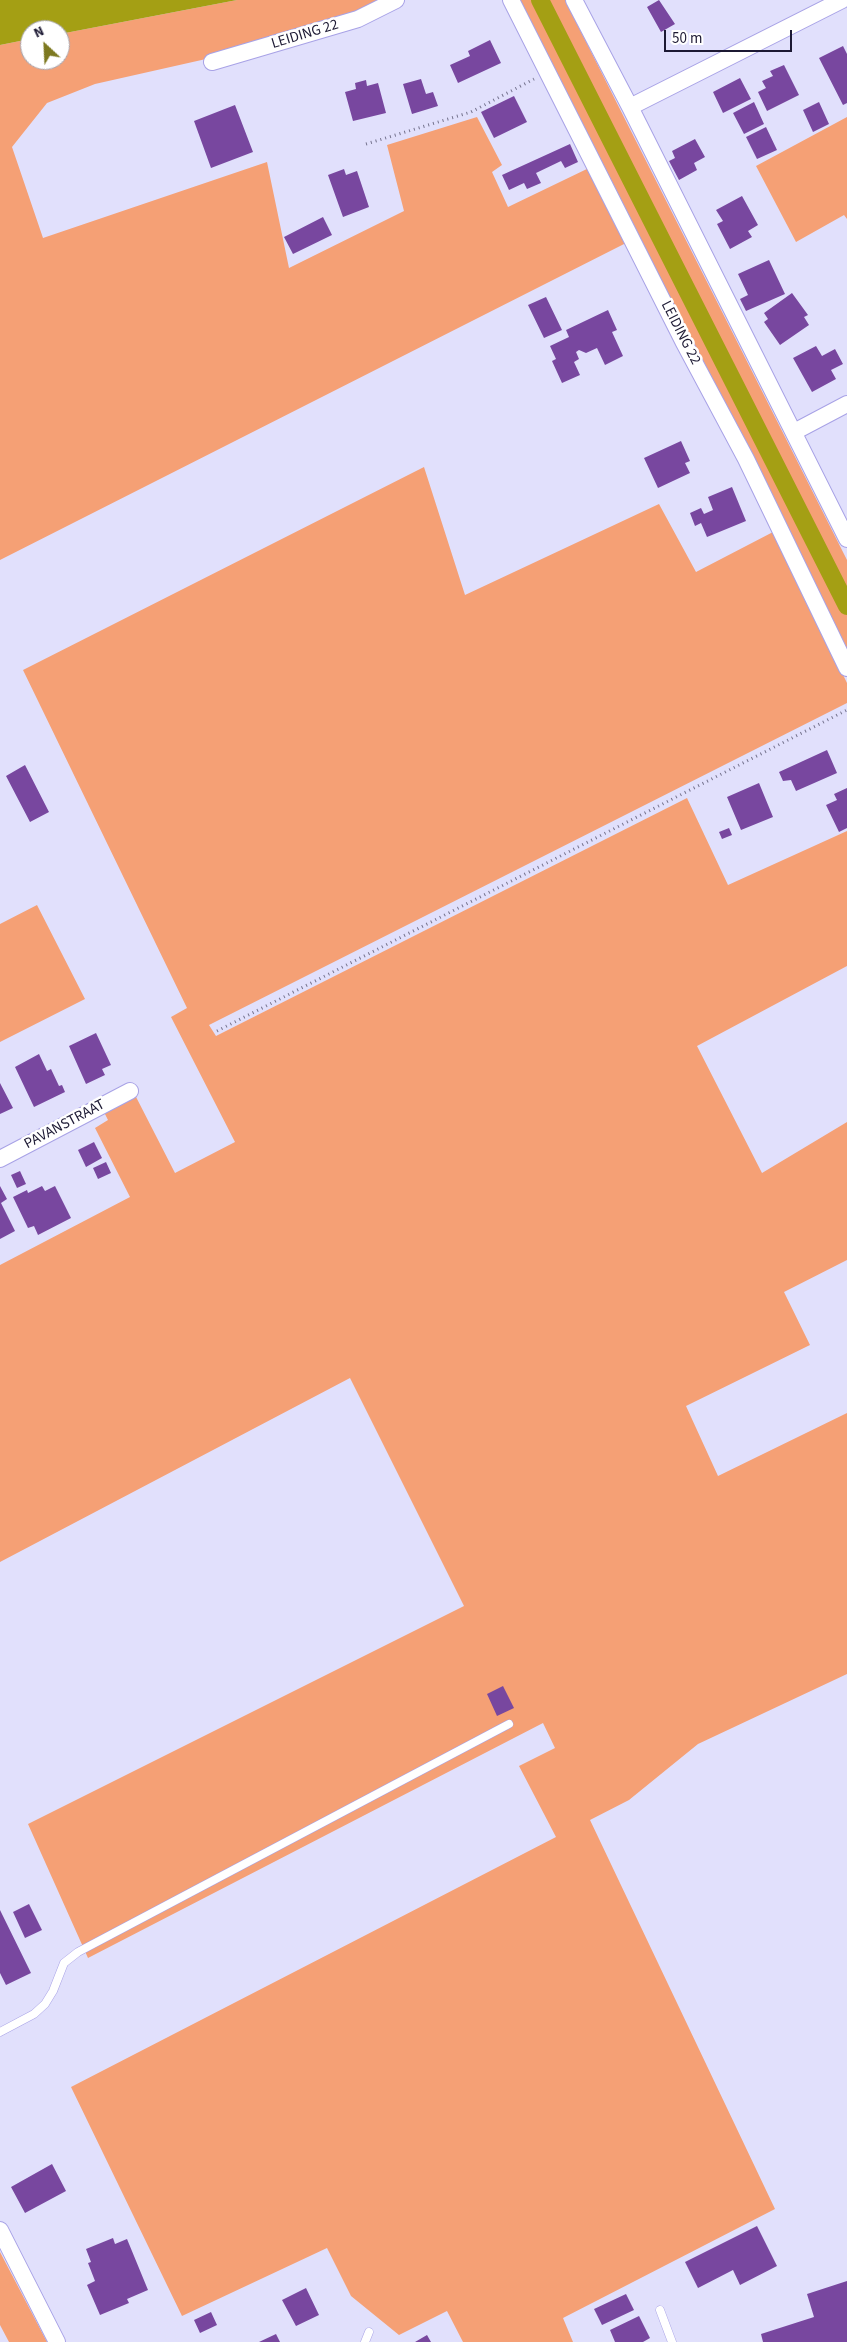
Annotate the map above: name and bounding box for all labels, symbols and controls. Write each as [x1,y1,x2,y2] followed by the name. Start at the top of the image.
[269,16,341,54] street label: LEIDING 22
[20,20,70,70] north arrow
[667,20,794,52] scale bar
[31,21,48,43] text: N
[672,28,702,49] text: 50 m
[656,298,704,368] street label: LEIDING 22
[22,1096,108,1154] street label: PAVANSTRAAT

